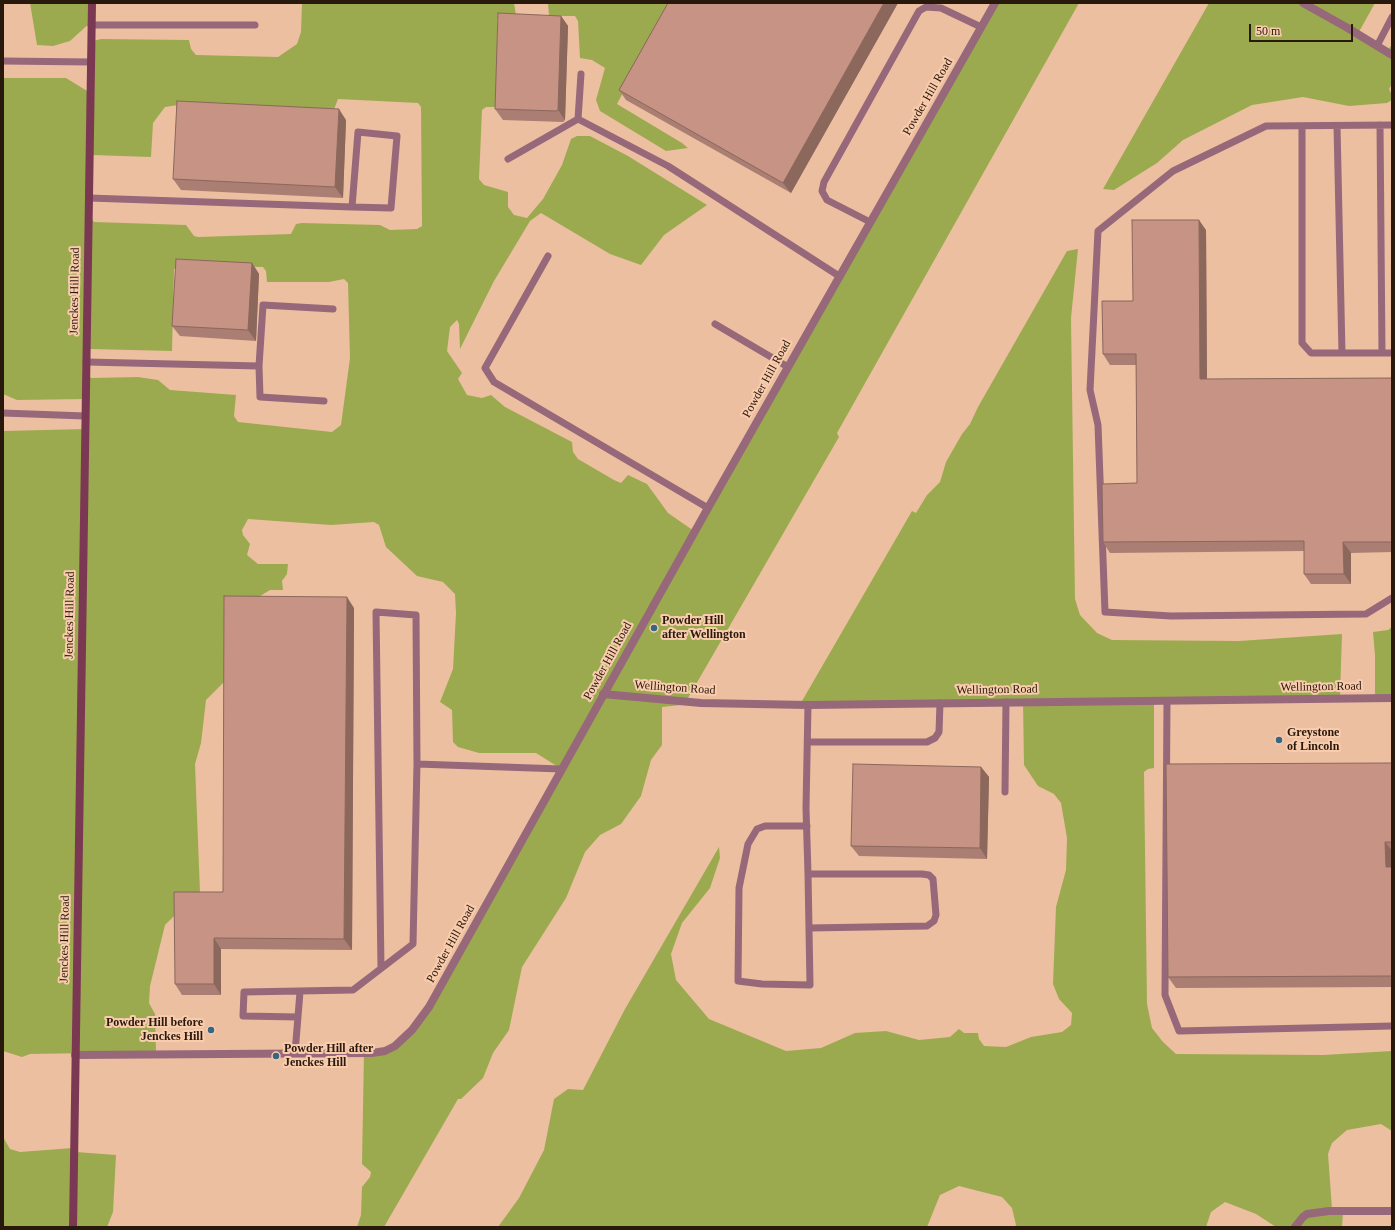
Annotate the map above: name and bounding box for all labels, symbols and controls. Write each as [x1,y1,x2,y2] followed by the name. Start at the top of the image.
[1251,16,1355,42] scale bar
[1256,24,1280,38] text: 50 m
[900,56,956,138] street label: Powder Hill Road
[67,247,83,335] street label: Jenckes Hill Road
[740,338,794,420] street label: Powder Hill Road
[62,571,78,659] street label: Jenckes Hill Road
[662,614,746,642] place label: Powder Hill after Wellington
[581,620,635,702] street label: Powder Hill Road
[649,623,659,633] marker: Powder Hill after Wellington
[634,678,716,698] street label: Wellington Road
[1280,679,1362,695] street label: Wellington Road
[956,682,1038,698] street label: Wellington Road
[1287,726,1339,754] place label: Greystone of Lincoln
[1274,735,1284,745] marker: Greystone of Lincoln
[57,895,73,983] street label: Jenckes Hill Road
[424,903,478,985] street label: Powder Hill Road
[106,1016,203,1044] place label: Powder Hill before Jenckes Hill
[206,1025,216,1035] marker: Powder Hill before Jenckes Hill
[284,1042,373,1070] place label: Powder Hill after Jenckes Hill
[271,1051,281,1061] marker: Powder Hill after Jenckes Hill

